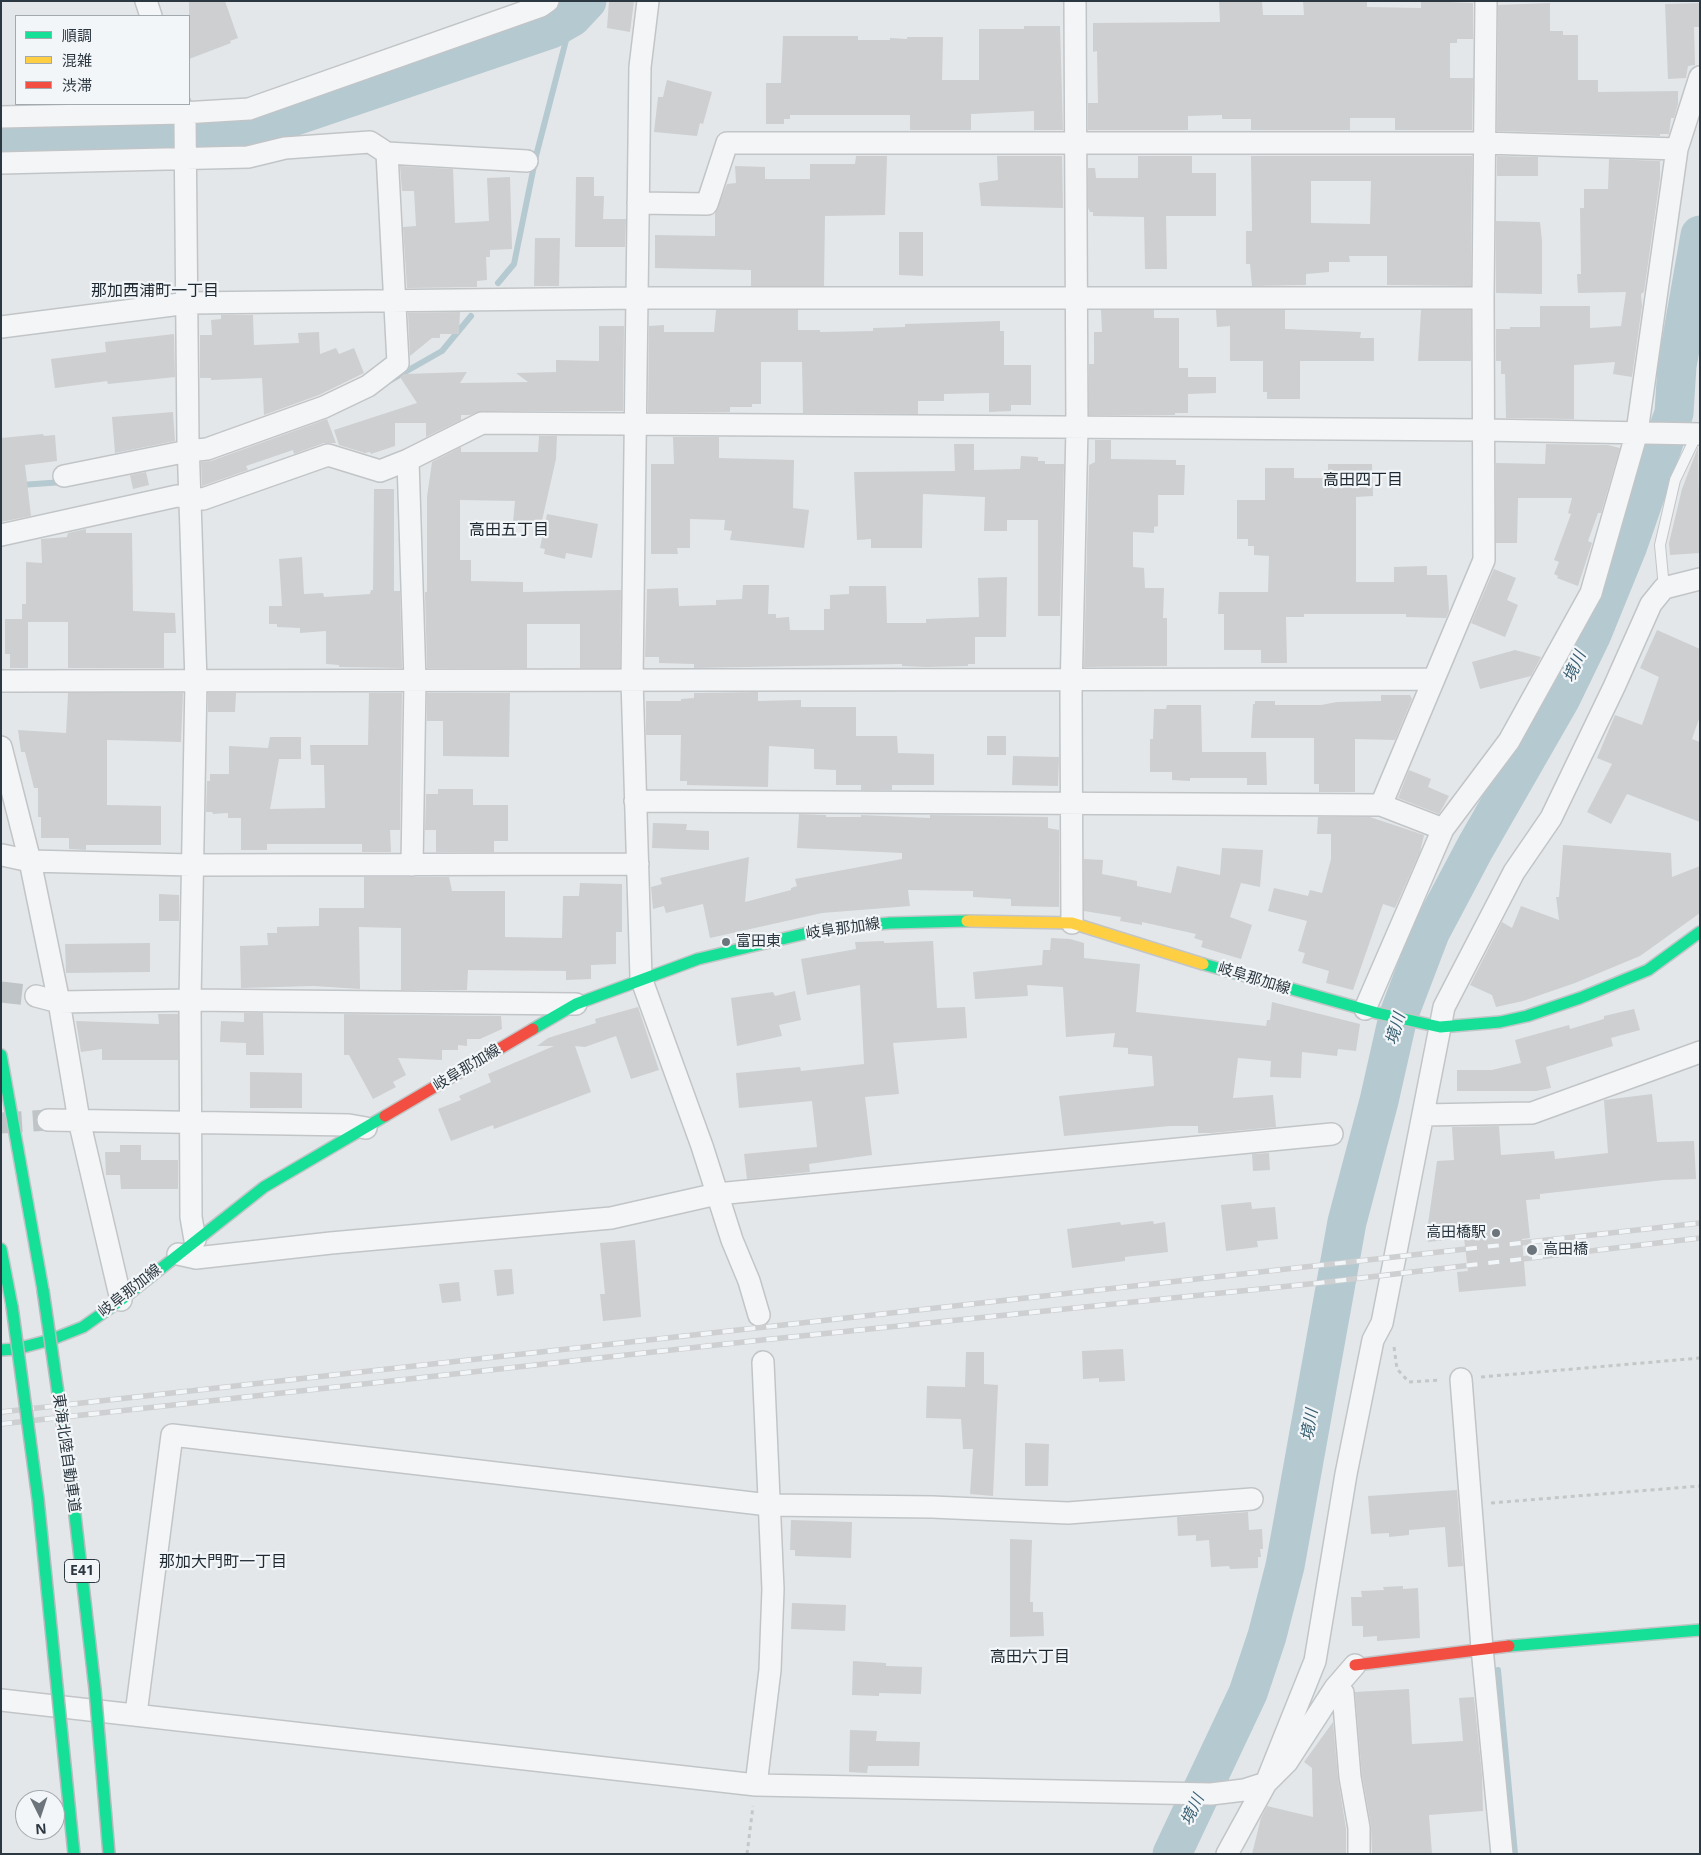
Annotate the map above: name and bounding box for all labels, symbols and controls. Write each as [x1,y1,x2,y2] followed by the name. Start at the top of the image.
[15,15,190,105] legend
[62,25,92,45] text: 順調
[62,50,92,70] text: 混雑
[62,75,92,95] text: 渋滞
[91,281,219,301] district label: 那加西浦町一丁目
[1323,470,1403,490] district label: 高田四丁目
[469,520,549,540] district label: 高田五丁目
[1560,648,1590,686] water label: 境川
[805,915,881,943] street label: 岐阜那加線
[736,933,781,951] place label: 富田東
[720,936,732,948] marker: 富田東
[1216,959,1292,999] street label: 岐阜那加線
[1382,1011,1410,1047] water label: 境川
[430,1041,504,1095] street label: 岐阜那加線
[1426,1224,1486,1242] place label: 高田橋駅
[1490,1227,1502,1239] marker: 高田橋駅
[1543,1241,1588,1259] place label: 高田橋
[1525,1243,1539,1257] marker: 高田橋
[95,1261,165,1321] street label: 岐阜那加線
[49,1392,83,1514] street label: 東海北陸自動車道
[1298,1408,1322,1442] water label: 境川
[159,1552,287,1572] district label: 那加大門町一丁目
[64,1560,100,1582] road number: E41
[990,1647,1070,1667] district label: 高田六丁目
[15,1790,65,1840] north arrow
[1178,1791,1208,1829] water label: 境川
[35,1820,47,1839] text: N

